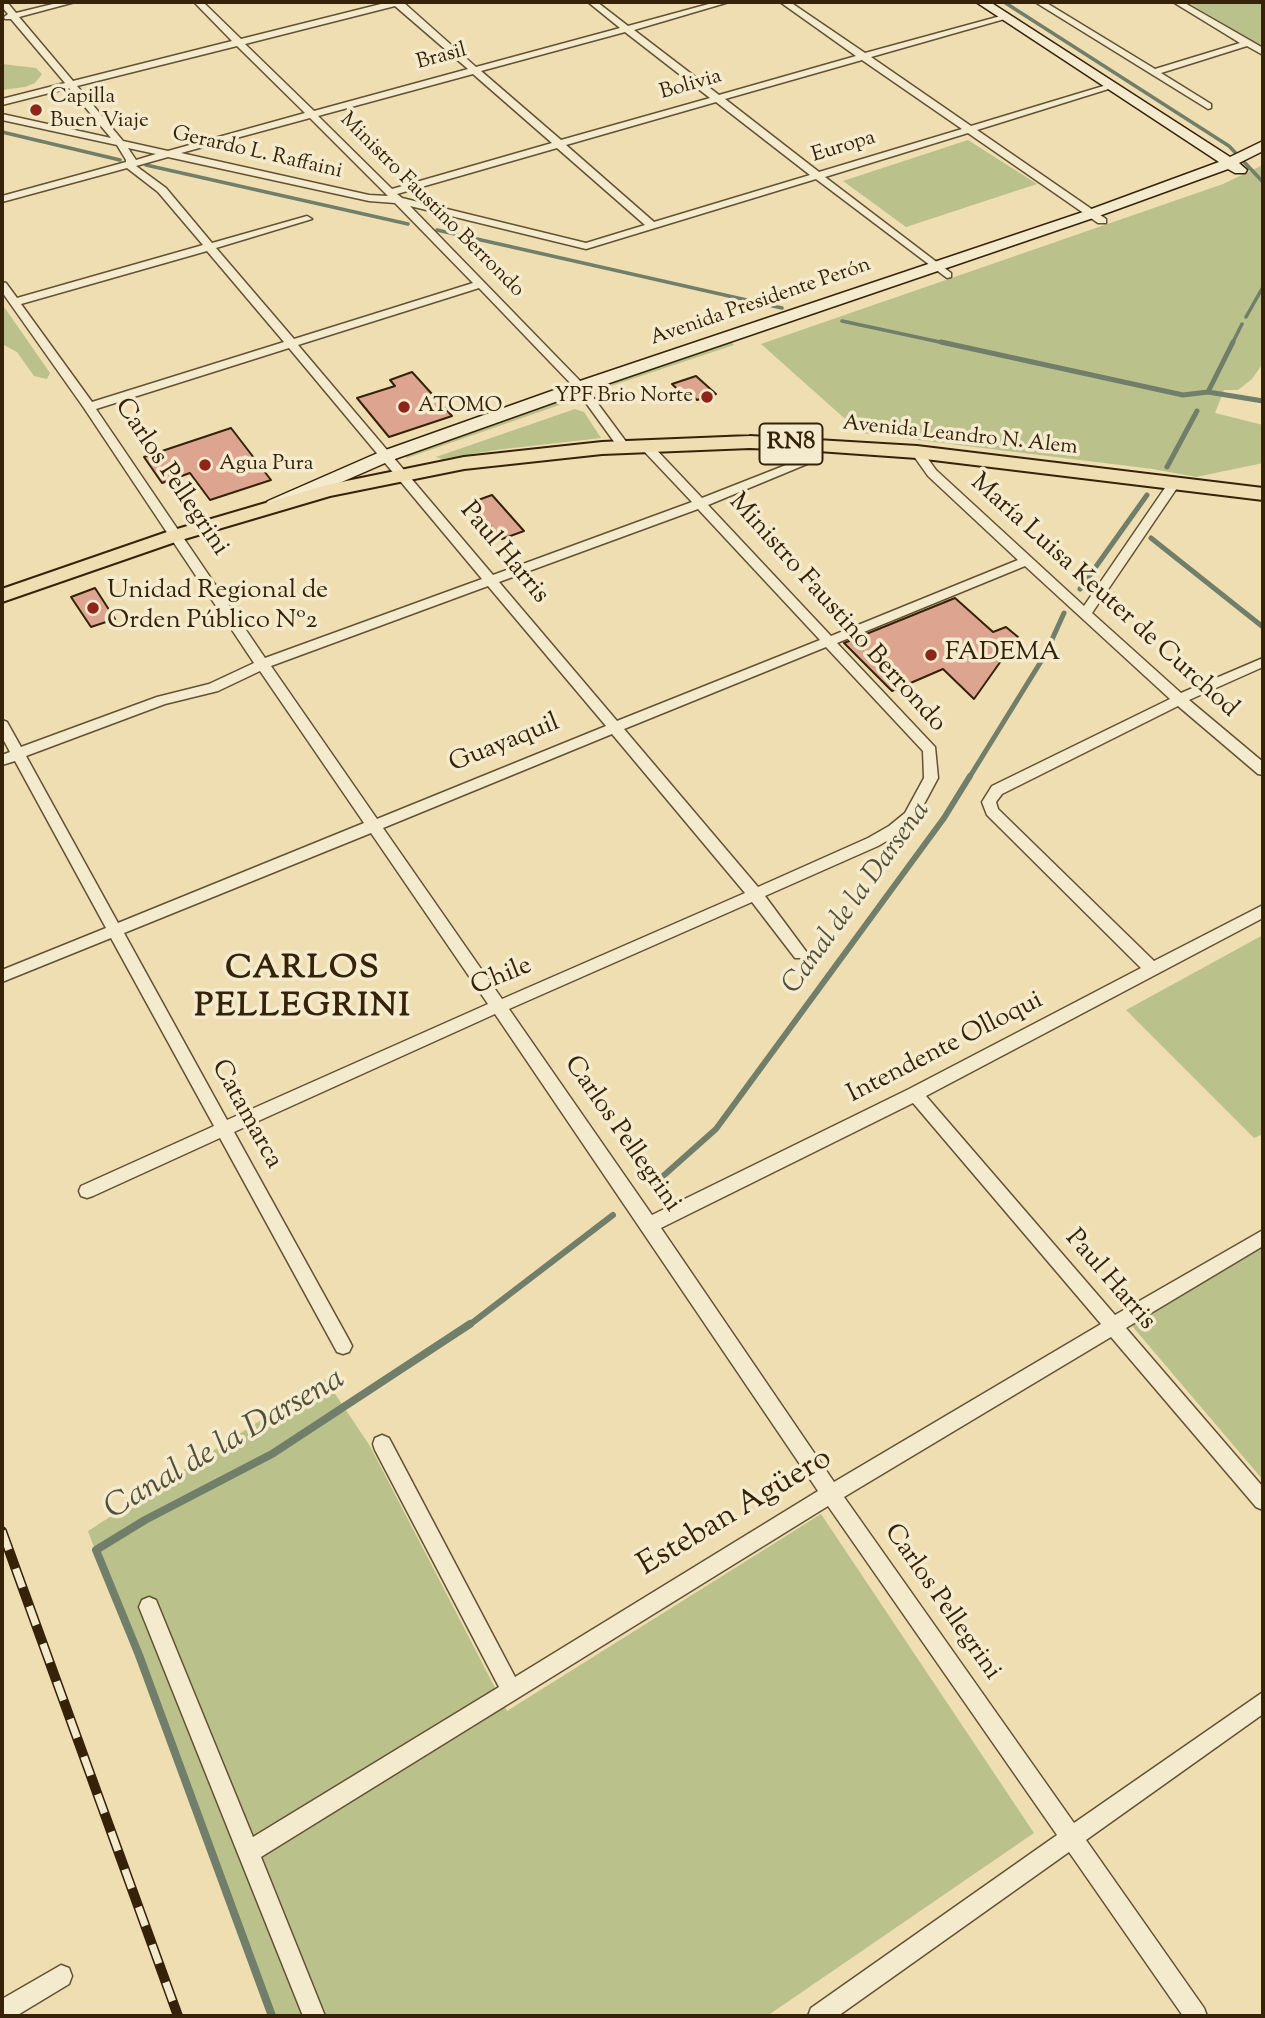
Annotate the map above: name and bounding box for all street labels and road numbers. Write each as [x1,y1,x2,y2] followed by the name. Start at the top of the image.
[414,39,470,77] street label: Brasil
[657,65,725,107] street label: Bolivia
[333,108,529,304] street label: Ministro Faustino Berrondo
[170,122,344,186] street label: Gerardo L. Raffaini
[809,126,879,170] street label: Europa
[648,253,874,353] street label: Avenida Presidente Perón
[106,393,234,563] street label: Carlos Pellegrini
[841,412,1079,462] street label: Avenida Leandro N. Alem
[760,424,822,464] road number: RN8
[963,468,1243,726] street label: María Luisa Keuter de Curchod
[720,488,952,740] street label: Ministro Faustino Berrondo
[452,497,554,611] street label: Paul Harris
[445,709,565,781] street label: Guayaquil
[467,952,537,1004] street label: Chile
[843,986,1049,1112] street label: Intendente Olloqui
[556,1051,686,1219] street label: Carlos Pellegrini
[202,1055,288,1175] street label: Catamarca
[1057,1224,1161,1338] street label: Paul Harris
[632,1441,840,1587] street label: Esteban Agüero
[876,1519,1006,1687] street label: Carlos Pellegrini

